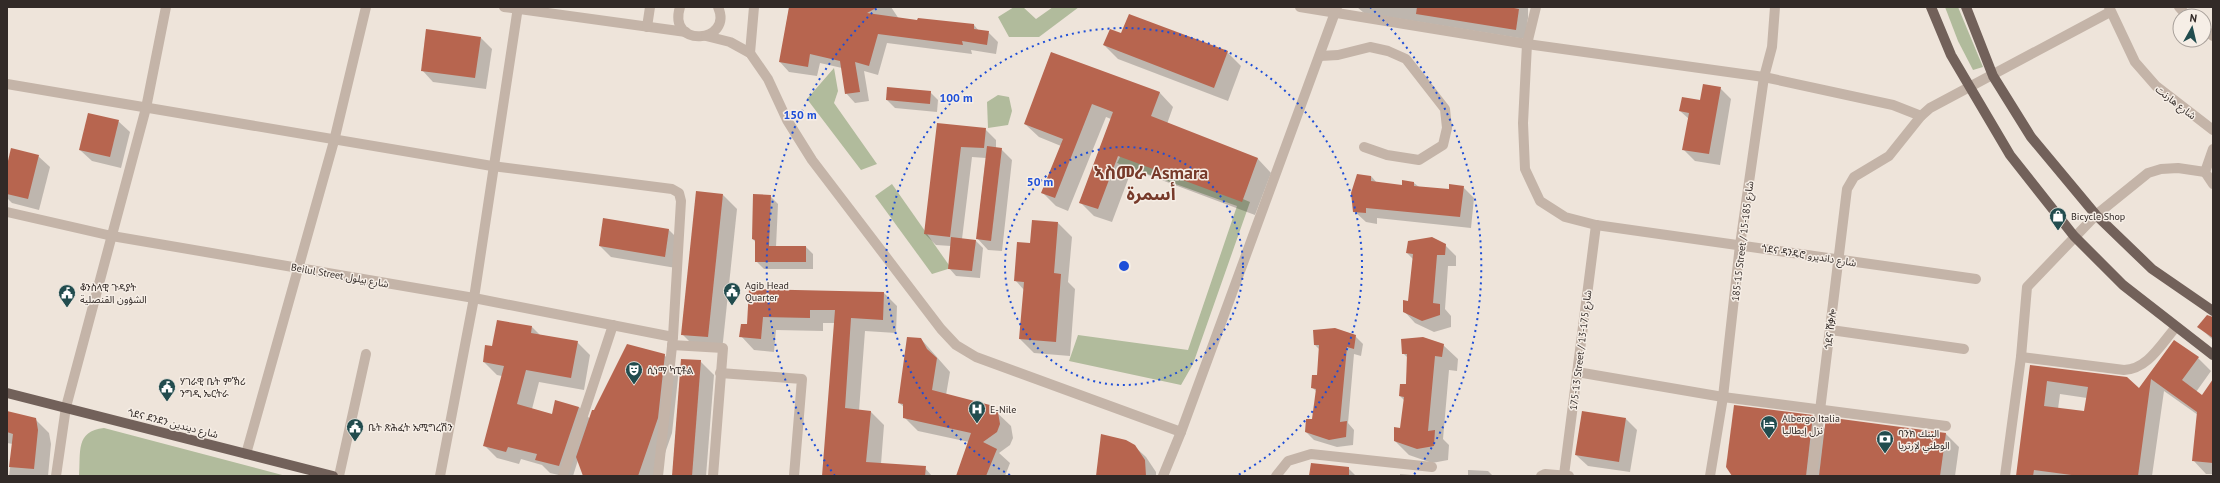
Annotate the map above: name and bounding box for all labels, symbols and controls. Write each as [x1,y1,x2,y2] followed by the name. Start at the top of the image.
[2172,8,2212,48] north arrow
[2189,11,2198,26] text: N
[2152,83,2199,123] street label: شارع هارنت
[939,90,973,105] text: 100 m
[783,107,817,122] text: 150 m
[1094,161,1208,205] district label: ኣስመራ Asmara أسمرة
[1027,174,1053,189] text: 50 m
[1729,180,1757,302] street label: 185-15 Street / شارع 185-15
[2048,206,2068,231] shop icon: Bicycle Shop
[2071,210,2125,223] place label: Bicycle Shop
[1760,242,1857,270] street label: ጎደና ዳንዴሮ شارع دانديرو
[1117,259,1131,273] centre of rings
[290,260,390,291] street label: Beilul Street شارع بيلول
[745,279,789,304] place label: Agib Head Quarter
[80,281,147,306] place label: ቆንስላዊ ጉዳያት الشؤون القنصلية
[722,281,742,306] public building icon: Agib Head Quarter
[57,283,77,308] public building icon: ቆንስላዊ ጉዳያት الشؤون القنصلية
[1567,289,1595,411] street label: 175-13 Street / شارع 175-13
[1822,308,1839,350] street label: ጎደና ሸቃሎ
[624,360,644,385] theatre icon: ሲነማ ካፒቶል
[647,364,694,377] place label: ሲነማ ካፒቶል
[180,375,246,400] place label: ሃገራዊ ቤት ምኽሪ ንግዲ ኤርትራ
[157,377,177,402] public building icon: ሃገራዊ ቤት ምኽሪ ንግዲ ኤርትራ
[967,399,987,424] hospital icon: E-Nile
[990,403,1016,416] place label: E-Nile
[126,406,220,442] street label: ጎደና ደንደን شارع ديندين
[1782,412,1840,437] place label: Albergo Italia نزل إيطاليا
[1759,414,1779,439] hotel icon: Albergo Italia نزل إيطاليا
[345,417,365,442] public building icon: ቤት ጽሕፈት ኤሚግረሽን
[368,421,453,434] place label: ቤት ጽሕፈት ኤሚግረሽን
[1898,427,1950,453] place label: ባንክ البنك الوطني لإرتريا
[1875,429,1895,454] bank icon: ባንክ البنك الوطني لإرتريا

